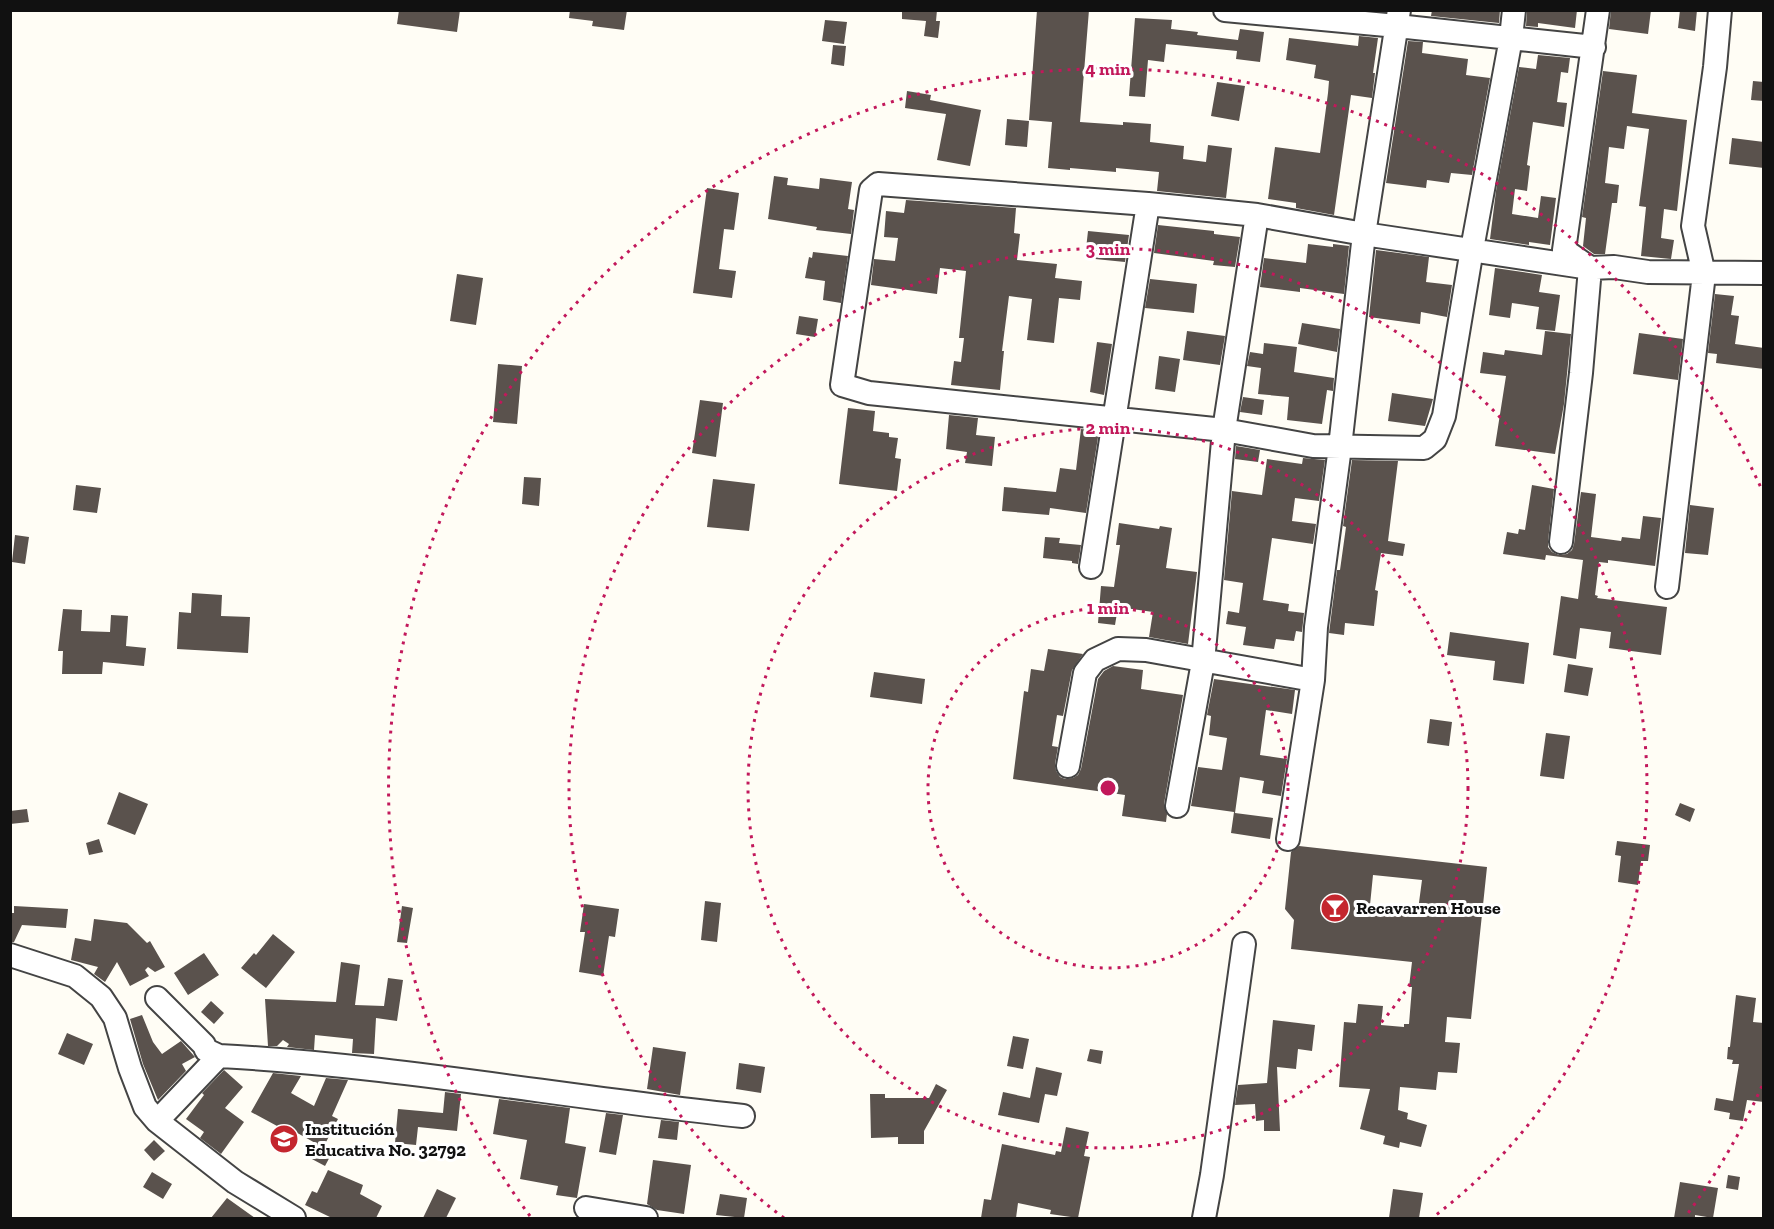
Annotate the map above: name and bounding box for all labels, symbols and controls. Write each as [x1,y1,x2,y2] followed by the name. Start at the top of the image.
[1085,58,1131,80] text: 4 min
[1086,238,1131,260] text: 3 min
[1086,417,1131,439] text: 2 min
[1087,597,1130,619] text: 1 min
[1098,778,1118,798] centre of rings
[1319,892,1351,924] bar icon: Recavarren House
[1356,897,1501,919] place label: Recavarren House
[305,1118,466,1161] place label: Institución Educativa No. 32792
[268,1123,300,1155] school or university icon: Institución Educativa No. 32792

